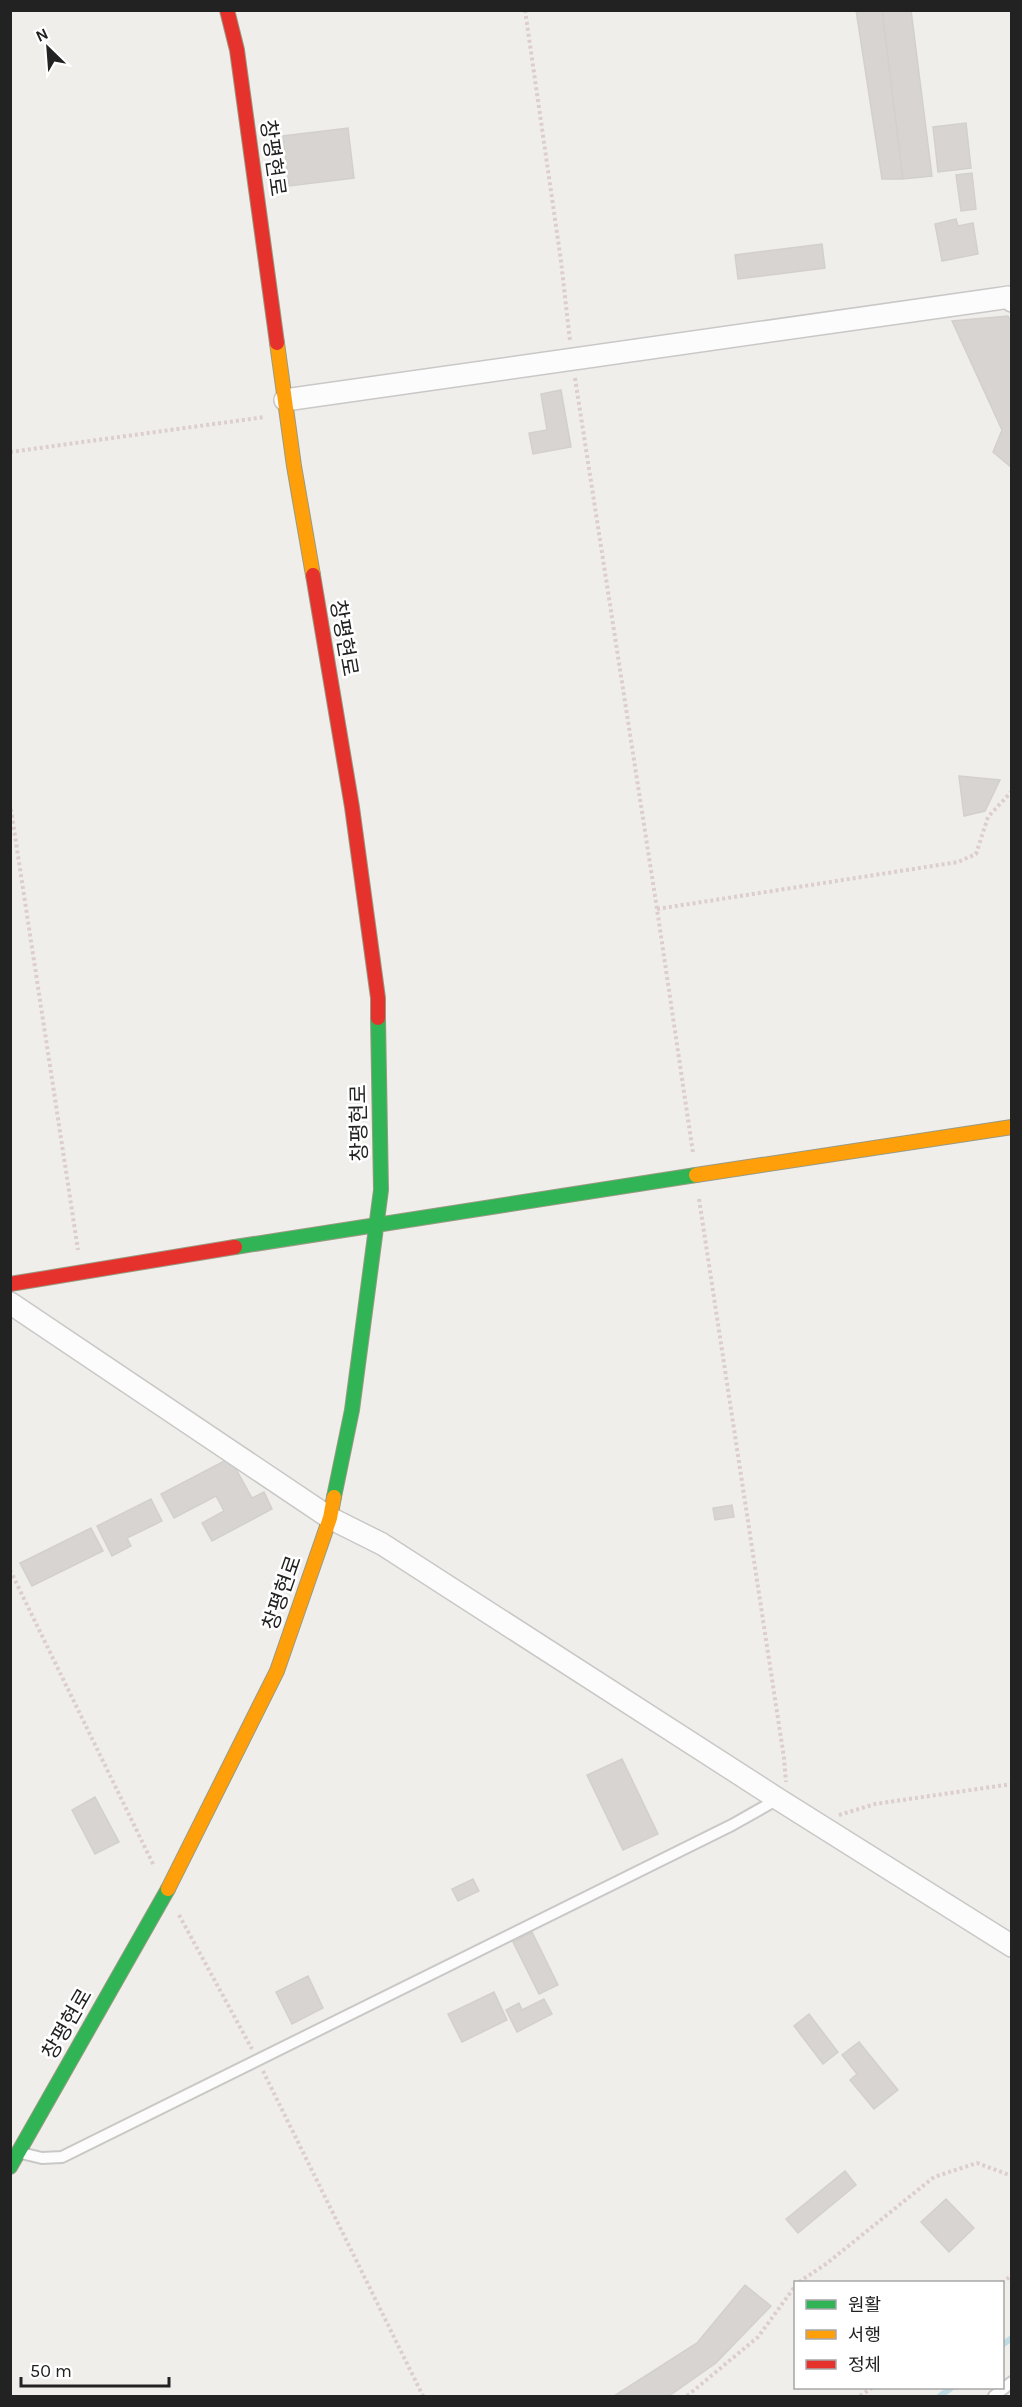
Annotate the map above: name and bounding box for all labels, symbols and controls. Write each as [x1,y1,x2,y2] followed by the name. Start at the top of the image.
[18,18,78,78] north arrow
[33,24,51,46] text: N
[256,118,290,198] street label: 창평현로
[325,598,363,678] street label: 창평현로
[346,1084,372,1162] street label: 창평현로
[258,1553,306,1633] street label: 창평현로
[37,1985,97,2063] street label: 창평현로
[794,2281,1004,2389] legend
[848,2294,881,2316] text: 원활
[848,2324,881,2346] text: 서행
[21,2350,170,2388] scale bar
[848,2354,881,2376] text: 정체
[30,2360,72,2382] text: 50 m

